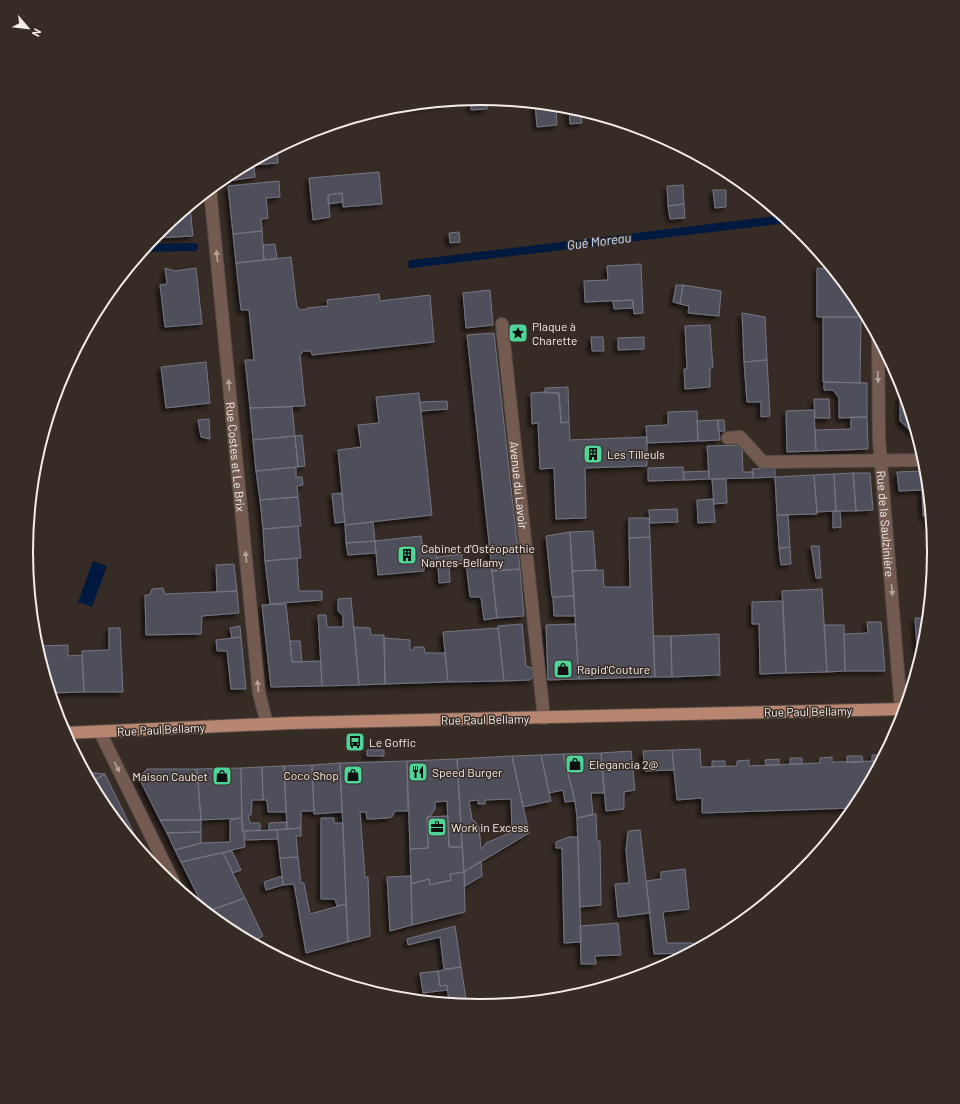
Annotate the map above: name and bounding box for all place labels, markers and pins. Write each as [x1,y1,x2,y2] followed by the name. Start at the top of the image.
[532,319,577,347] place label: Plaque à Charette
[507,322,529,344] place icon: Plaque à Charette
[582,443,604,465] building icon: Les Tilleuls
[607,447,665,461] place label: Les Tilleuls
[421,541,535,569] place label: Cabinet d'Ostéopathie Nantes-Bellamy
[396,544,418,566] building icon: Cabinet d'Ostéopathie Nantes-Bellamy
[552,658,574,680] shop icon: Rapid'Couture
[577,662,650,676] place label: Rapid'Couture
[344,731,366,753] bus stop icon: Le Goffic
[369,735,416,749] place label: Le Goffic
[564,753,586,775] shop icon: Elegancia 2@
[589,757,659,771] place label: Elegancia 2@
[407,761,429,783] restaurant icon: Speed Burger
[342,764,364,786] shop icon: Coco Shop
[211,765,233,787] shop icon: Maison Caubet
[432,765,503,779] place label: Speed Burger
[283,768,339,782] place label: Coco Shop
[132,769,208,783] place label: Maison Caubet
[426,816,448,838] office icon: Work in Excess
[451,820,529,834] place label: Work in Excess

